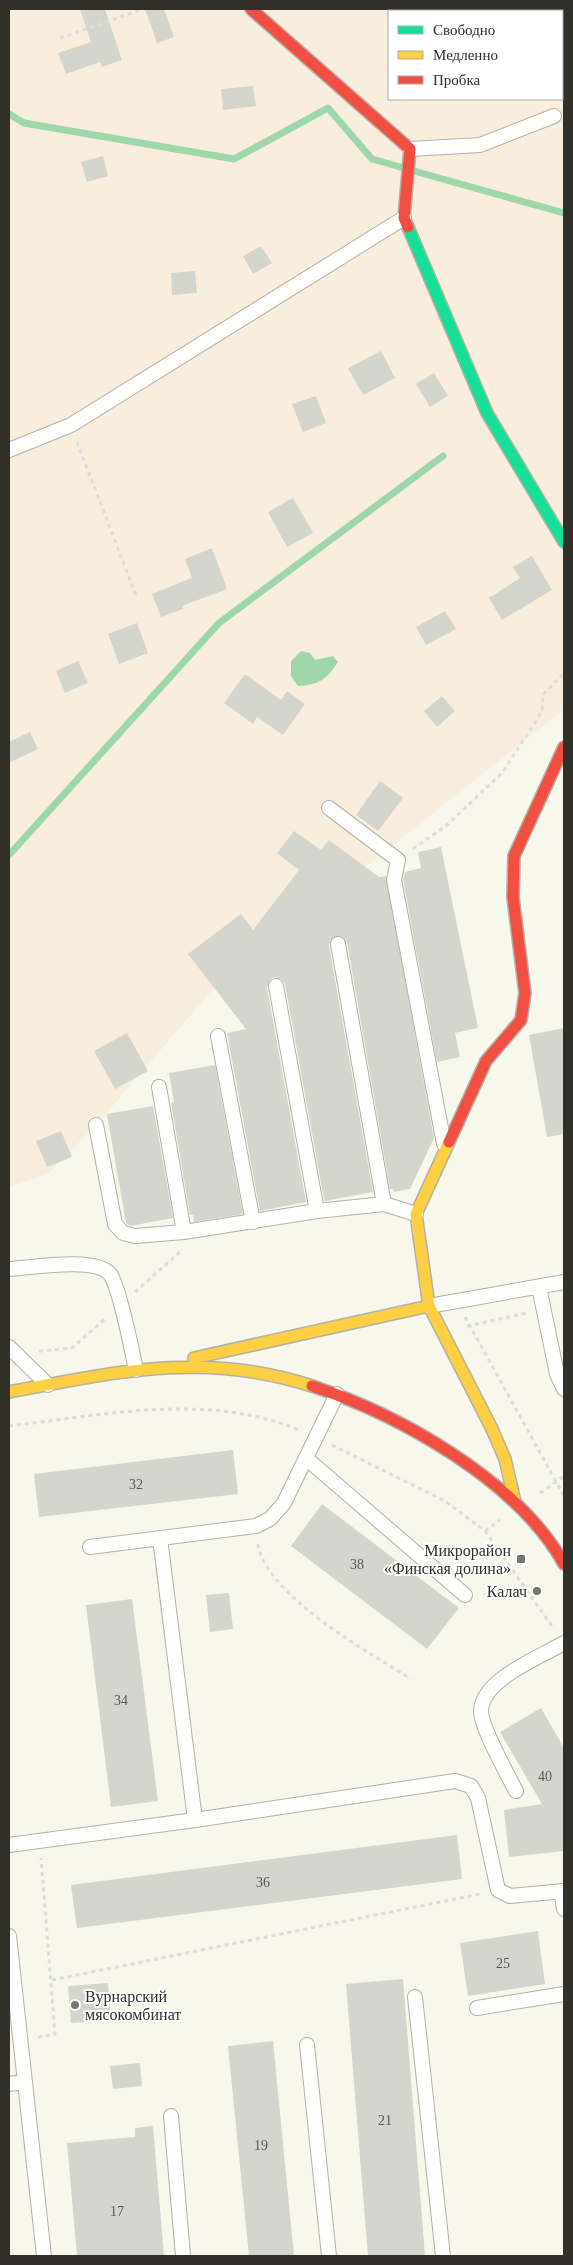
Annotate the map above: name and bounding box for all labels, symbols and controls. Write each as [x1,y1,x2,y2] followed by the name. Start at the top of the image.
[388,10,563,100] legend
[433,22,495,38] text: Свободно
[433,47,498,63] text: Медленно
[433,72,481,88] text: Пробка
[129,1477,143,1492] house number: 32
[384,1542,511,1578] place label: Микрорайон «Финская долина»
[515,1553,527,1565] marker: Микрорайон «Финская долина»
[350,1557,364,1572] house number: 38
[487,1583,527,1600] place label: Калач
[531,1585,543,1597] marker: Калач
[114,1693,128,1708] house number: 34
[538,1769,552,1784] house number: 40
[256,1875,270,1890] house number: 36
[496,1956,510,1971] house number: 25
[85,1988,181,2023] place label: Вурнарский мясокомбинат
[69,1999,81,2011] marker: Вурнарский мясокомбинат
[378,2113,392,2128] house number: 21
[254,2138,268,2153] house number: 19
[110,2204,124,2219] house number: 17

